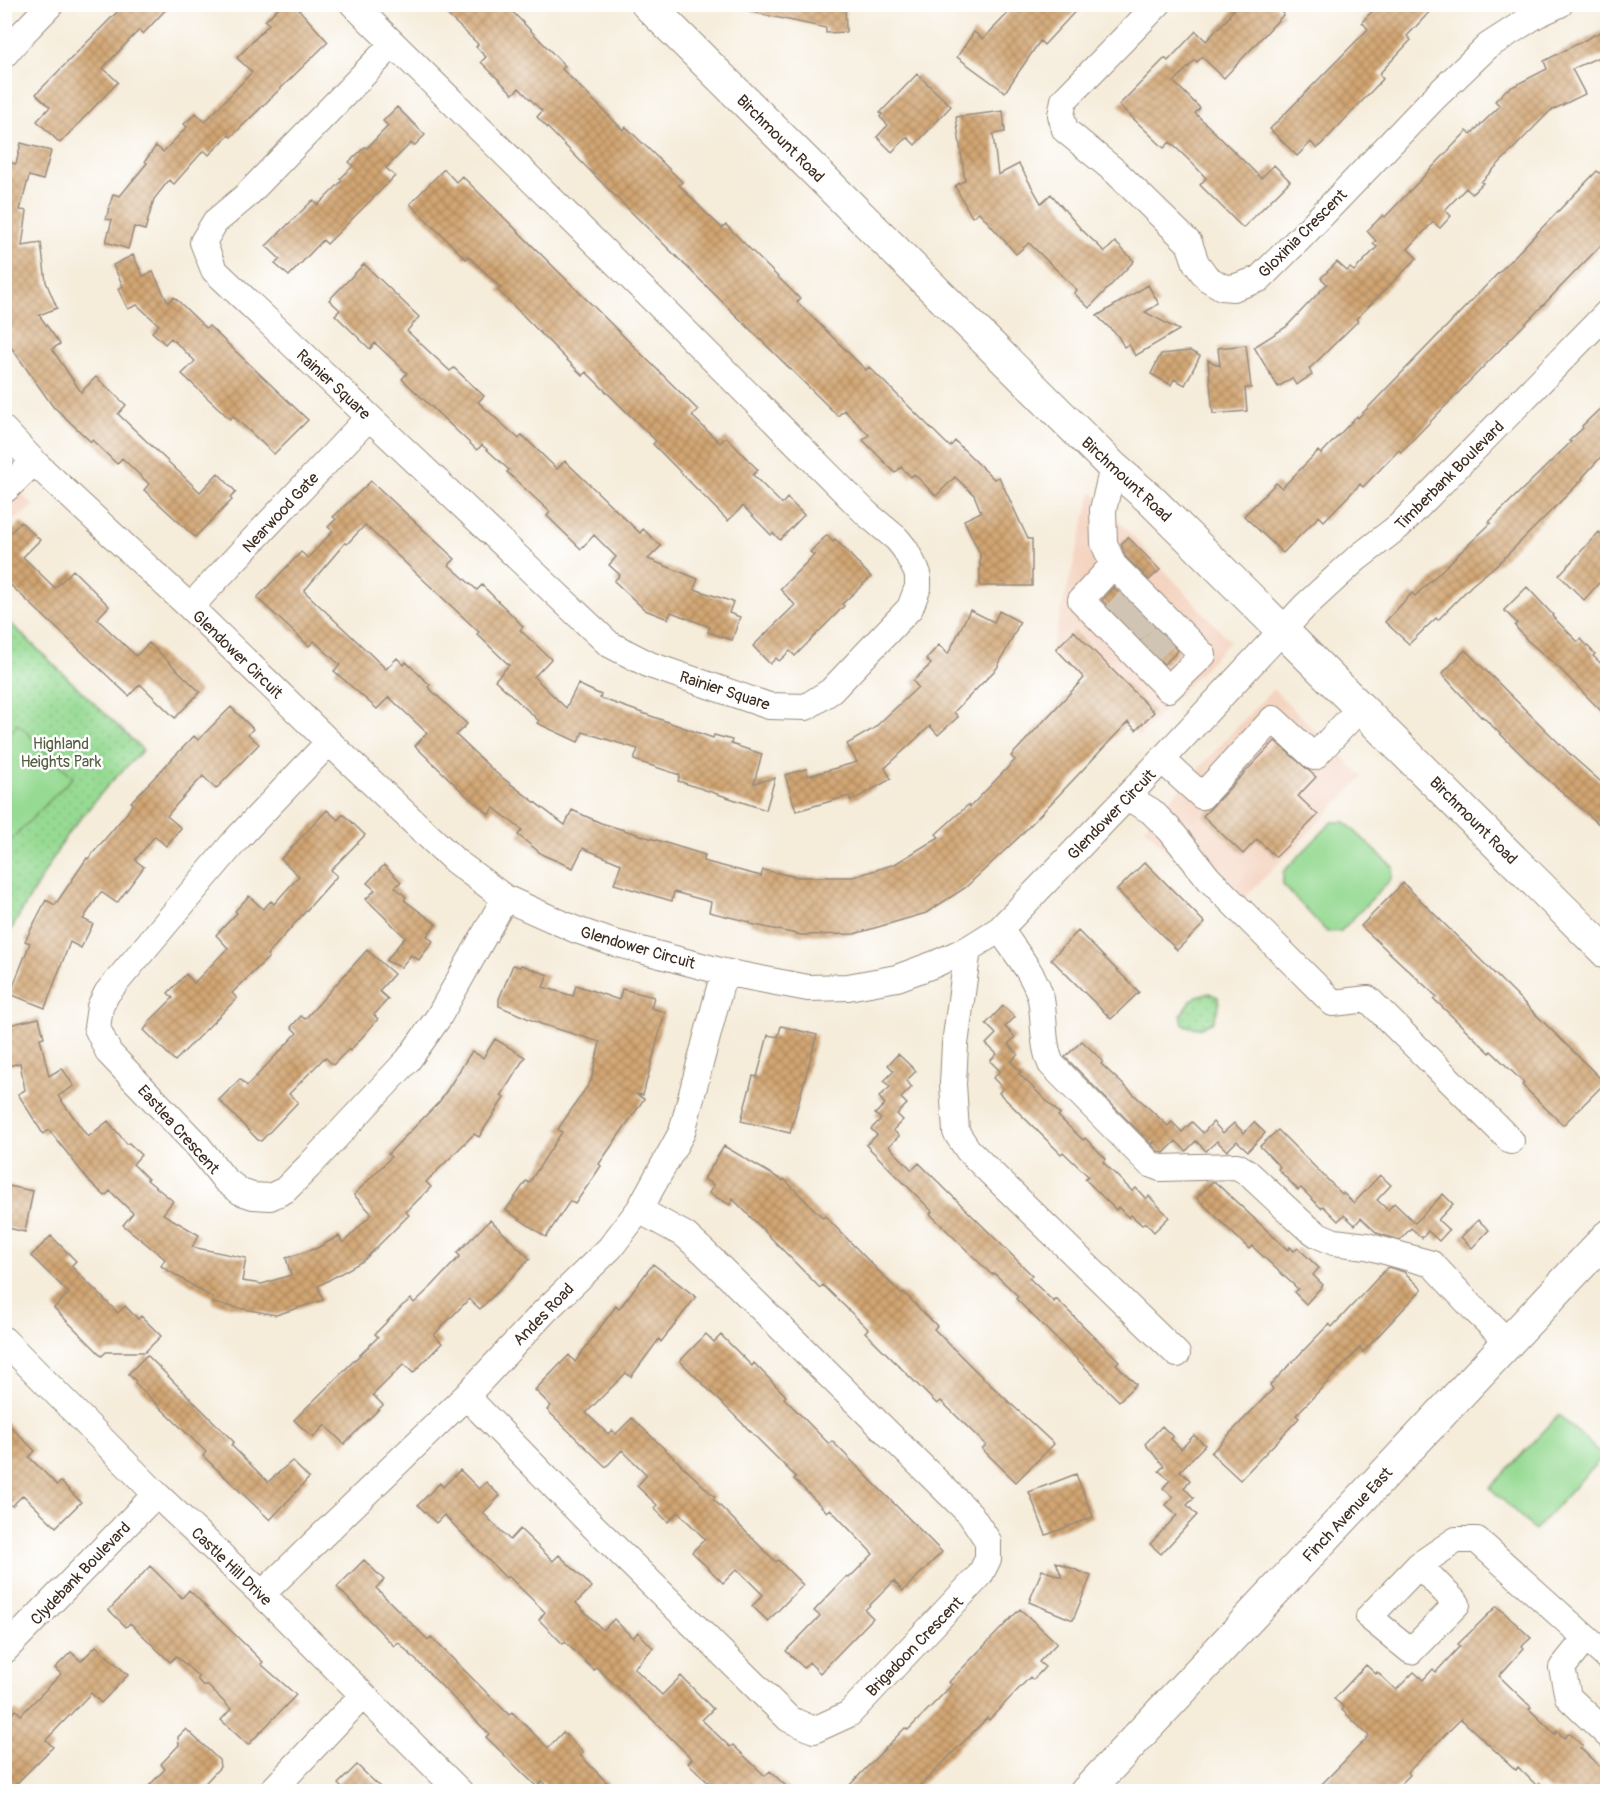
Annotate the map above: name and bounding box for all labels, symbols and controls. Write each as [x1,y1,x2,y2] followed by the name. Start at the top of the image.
[732,91,828,187] street label: Birchmount Road
[1254,185,1352,282] street label: Gloxinia Crescent
[292,345,375,424] street label: Rainier Square
[1391,417,1509,535] street label: Timberbank Boulevard
[1077,433,1176,527] street label: Birchmount Road
[238,468,323,557] street label: Nearwood Gate
[188,606,287,703] street label: Glendower Circuit
[677,667,773,715] street label: Rainier Square
[20,734,102,772] park label: Highland Heights Park
[1063,765,1160,864] street label: Glendower Circuit
[1425,773,1521,869] street label: Birchmount Road
[578,922,698,974] street label: Glendower Circuit
[133,1081,224,1179] street label: Eastlea Crescent
[509,1279,578,1350] street label: Andes Road
[1299,1463,1397,1566] street label: Finch Avenue East
[26,1518,135,1629] street label: Clydebank Boulevard
[187,1523,276,1610] street label: Castle Hill Drive
[862,1592,968,1701] street label: Brigadoon Crescent

